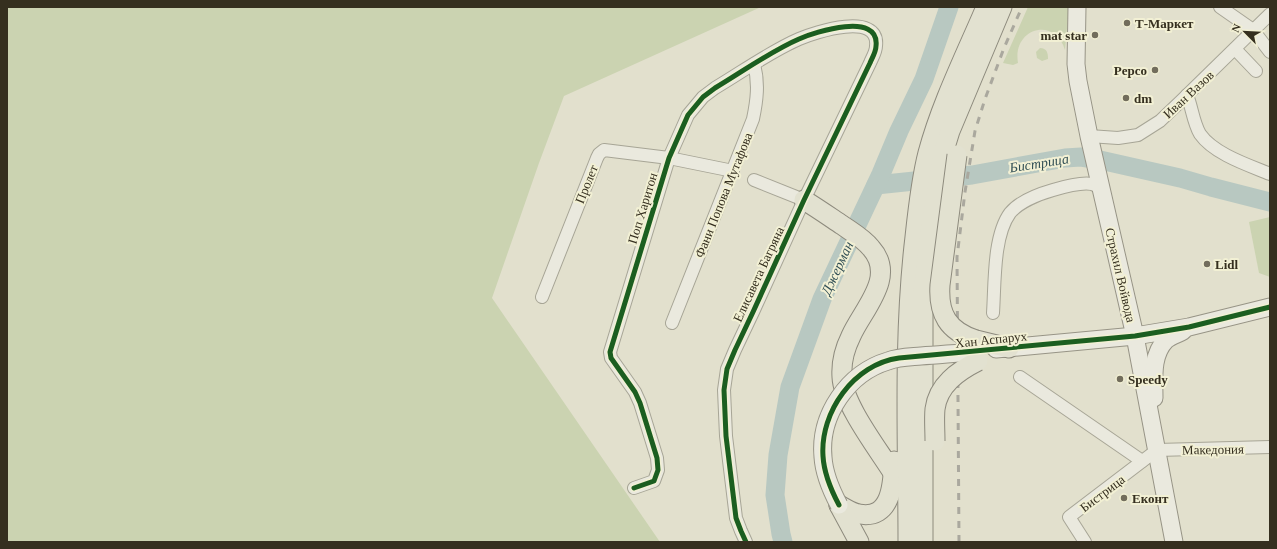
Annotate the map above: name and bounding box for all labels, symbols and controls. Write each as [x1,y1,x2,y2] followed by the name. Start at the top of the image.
[1225,12,1265,52] north arrow
[1135,16,1194,31] place label: Т-Маркет
[1122,18,1132,28] marker: Т-Маркет
[1229,22,1243,34] text: N
[1040,28,1087,43] place label: mat star
[1090,30,1100,40] marker: mat star
[1114,63,1147,78] place label: Pepco
[1150,65,1160,75] marker: Pepco
[1160,67,1217,121] street label: Иван Вазов
[1134,91,1152,106] place label: dm
[1121,93,1131,103] marker: dm
[691,130,756,260] street label: Фани Попова Мутафова
[1007,151,1070,176] water label: Бистрица
[572,162,601,206] street label: Пролет
[625,171,660,246] street label: Поп Харитон
[730,224,787,324] street label: Елисавета Багряна
[1102,226,1139,324] street label: Страхил Войвода
[818,239,856,299] water label: Джерман
[1215,257,1239,272] place label: Lidl
[1202,259,1212,269] marker: Lidl
[954,328,1028,351] street label: Хан Аспарух
[1128,372,1168,387] place label: Speedy
[1115,374,1125,384] marker: Speedy
[1182,441,1244,458] street label: Македония
[1077,472,1128,515] street label: Бистрица
[1132,491,1169,506] place label: Еконт
[1119,493,1129,503] marker: Еконт

